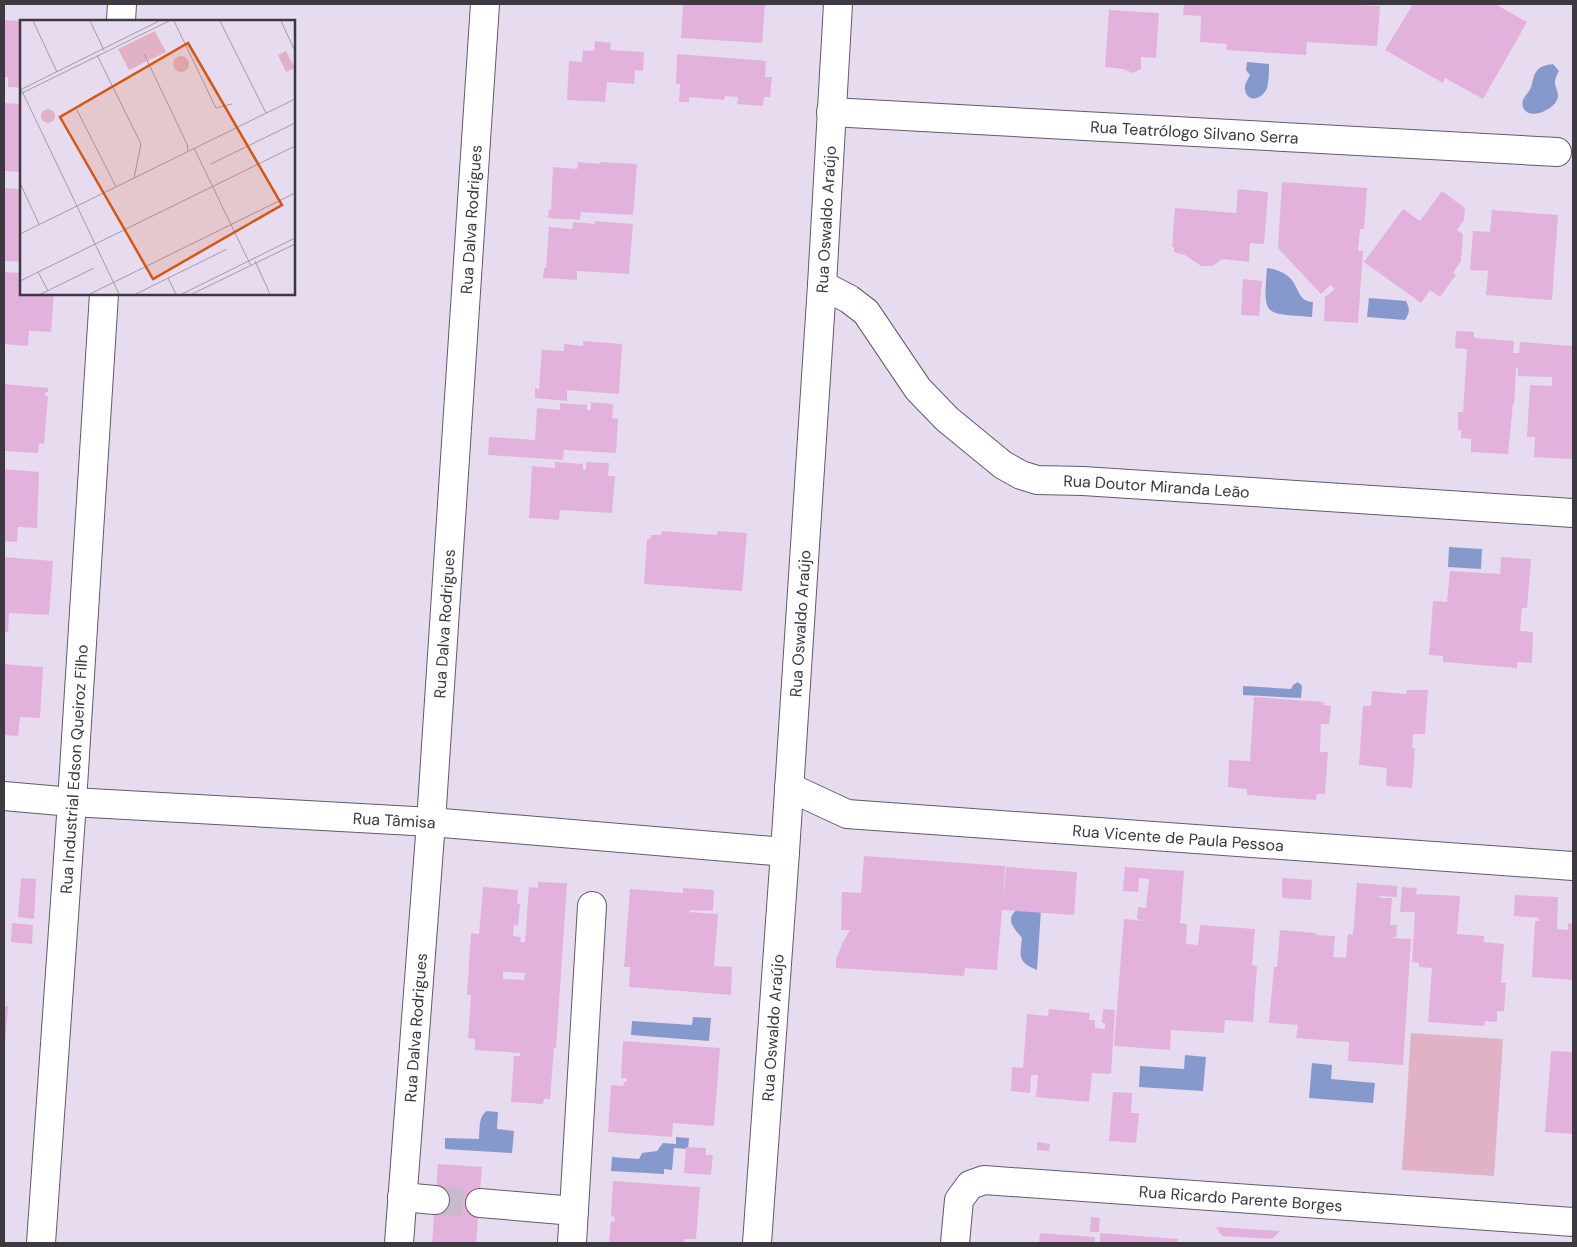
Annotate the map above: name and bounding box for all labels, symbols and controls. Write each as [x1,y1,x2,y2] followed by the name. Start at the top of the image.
[20,20,295,295] inset map
[1090,116,1299,149] street label: Rua Teatrólogo Silvano Serra
[456,144,487,295] street label: Rua Dalva Rodrigues
[811,145,841,294] street label: Rua Oswaldo Araújo
[1063,471,1250,503] street label: Rua Doutor Miranda Leão
[429,548,460,699] street label: Rua Dalva Rodrigues
[785,549,816,698] street label: Rua Oswaldo Araújo
[56,644,93,895] street label: Rua Industrial Edson Queiroz Filho
[352,808,437,833] street label: Rua Tâmisa
[1072,820,1285,856] street label: Rua Vicente de Paula Pessoa
[400,952,432,1103] street label: Rua Dalva Rodrigues
[757,953,789,1102] street label: Rua Oswaldo Araújo
[1138,1181,1343,1217] street label: Rua Ricardo Parente Borges

